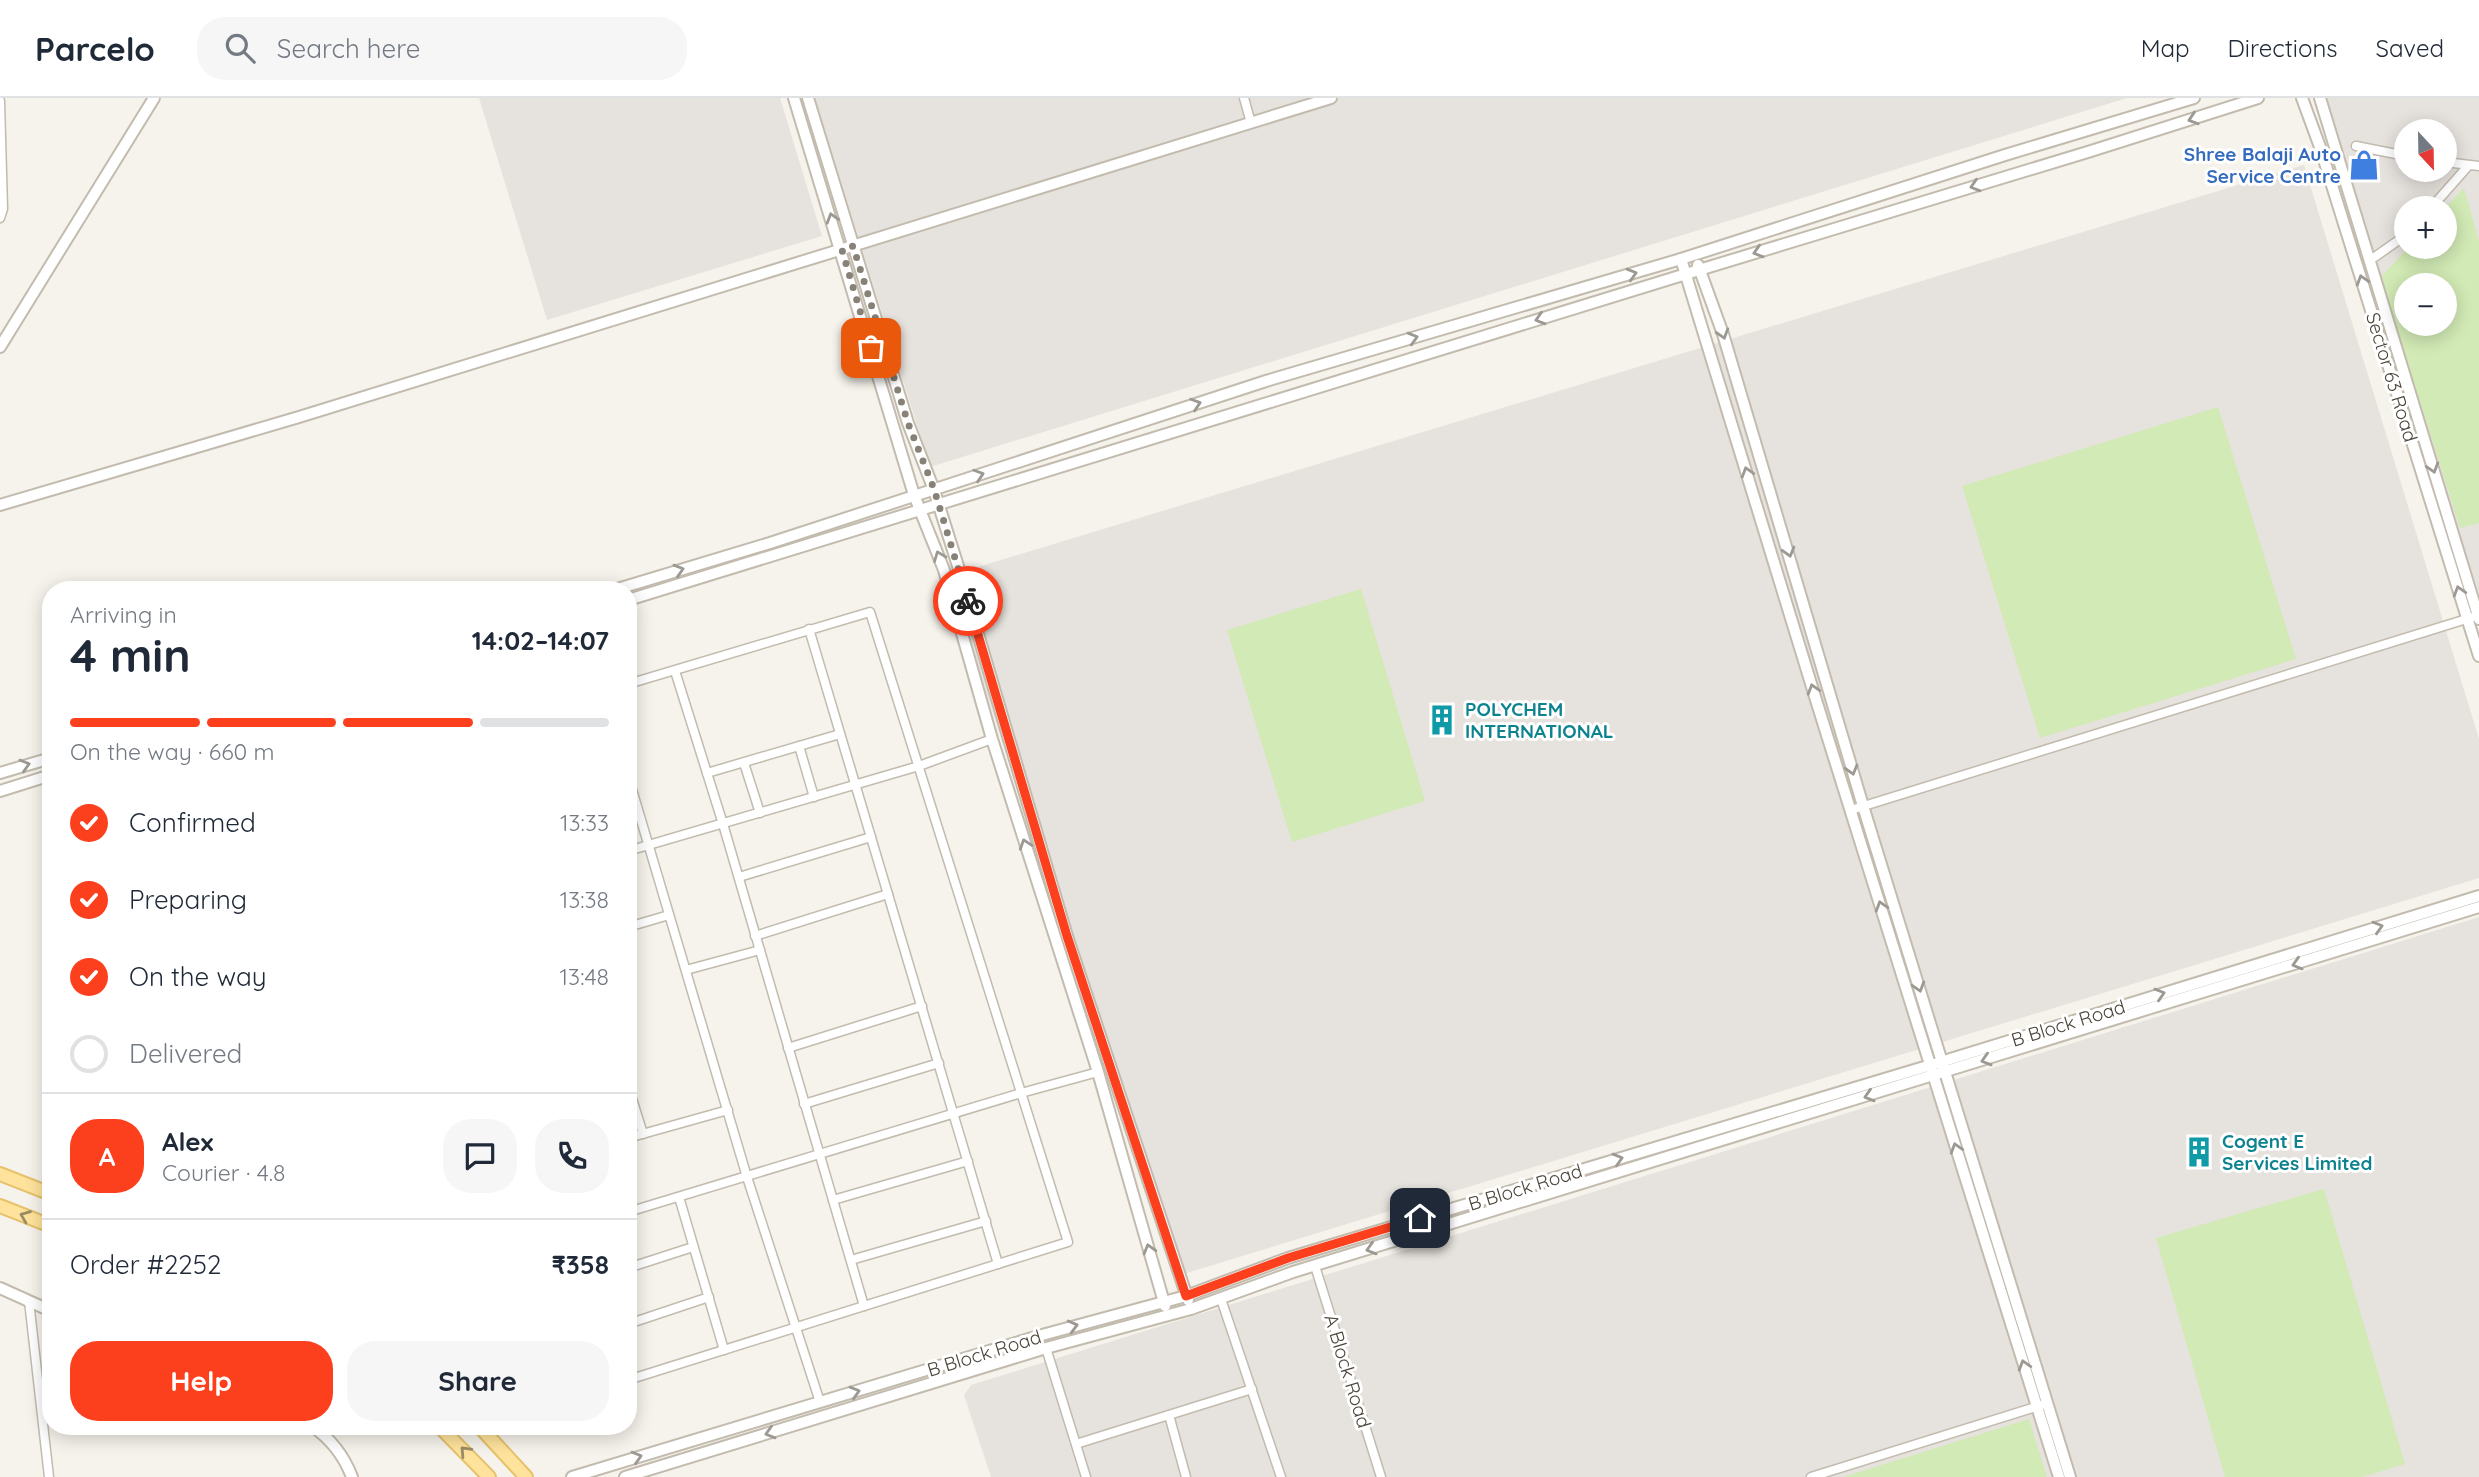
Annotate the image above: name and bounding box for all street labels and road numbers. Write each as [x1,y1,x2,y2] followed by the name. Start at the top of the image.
[2361,309,2423,445] street label: Sector 63 Road
[2008,994,2128,1052] street label: B Block Road
[1465,1158,1585,1216] street label: B Block Road
[1319,1311,1377,1431] street label: A Block Road
[924,1324,1044,1382] street label: B Block Road

